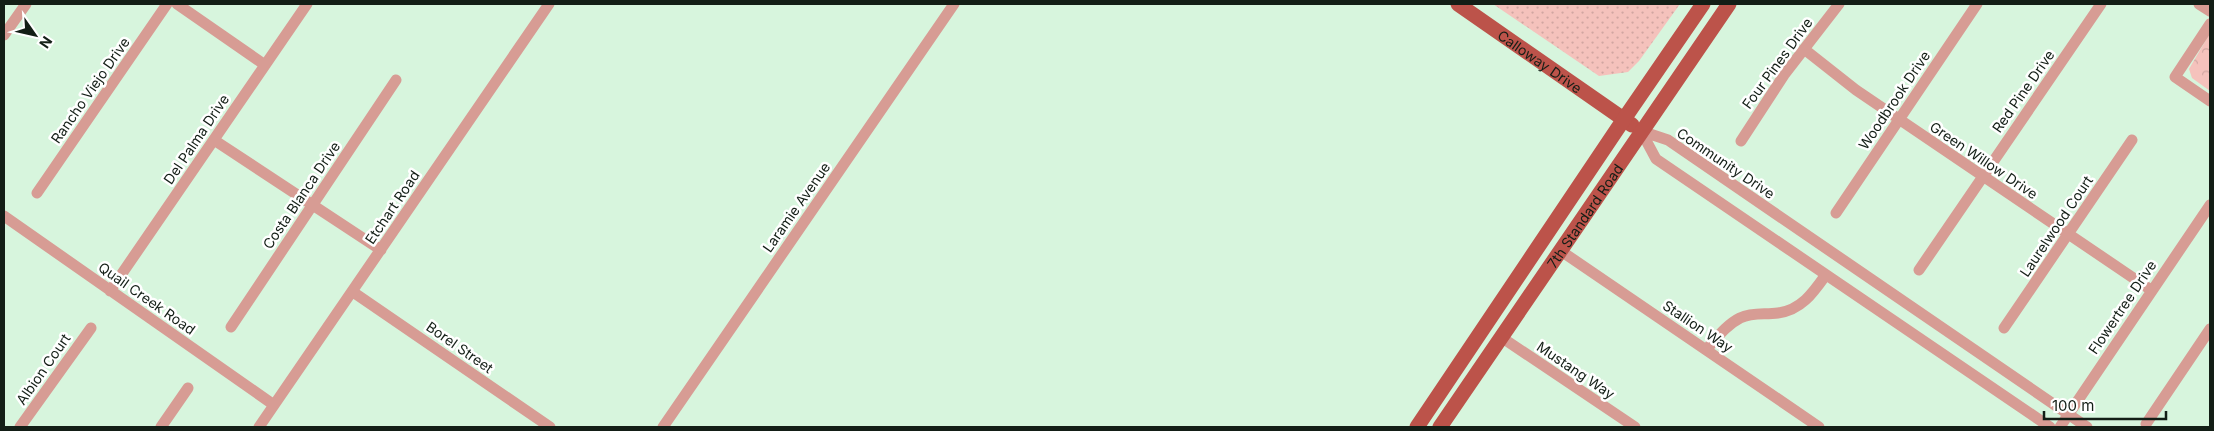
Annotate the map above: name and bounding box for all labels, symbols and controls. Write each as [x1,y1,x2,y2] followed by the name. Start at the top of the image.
[10,10,60,60] north arrow
[1738,14,1816,112] street label: Four Pines Drive
[1495,26,1585,96] street label: Calloway Drive
[36,33,56,52] text: N
[47,34,133,146] street label: Rancho Viejo Drive
[1988,46,2058,136] street label: Red Pine Drive
[1855,47,1933,153] street label: Woodbrook Drive
[160,91,232,187] street label: Del Palma Drive
[1927,118,2041,202] street label: Green Willow Drive
[1674,124,1778,202] street label: Community Drive
[259,138,343,252] street label: Costa Blanca Drive
[759,159,833,255] street label: Laramie Avenue
[1543,160,1626,271] street label: 7th Standard Road
[361,167,423,247] street label: Etchart Road
[2016,172,2096,280] street label: Laurelwood Court
[2084,257,2160,357] street label: Flowertree Drive
[95,258,199,338] street label: Quail Creek Road
[1660,296,1736,356] street label: Stallion Way
[423,318,497,376] street label: Borel Street
[12,330,74,408] street label: Albion Court
[1534,338,1618,402] street label: Mustang Way
[2044,388,2166,420] scale bar
[2052,396,2094,415] text: 100 m

